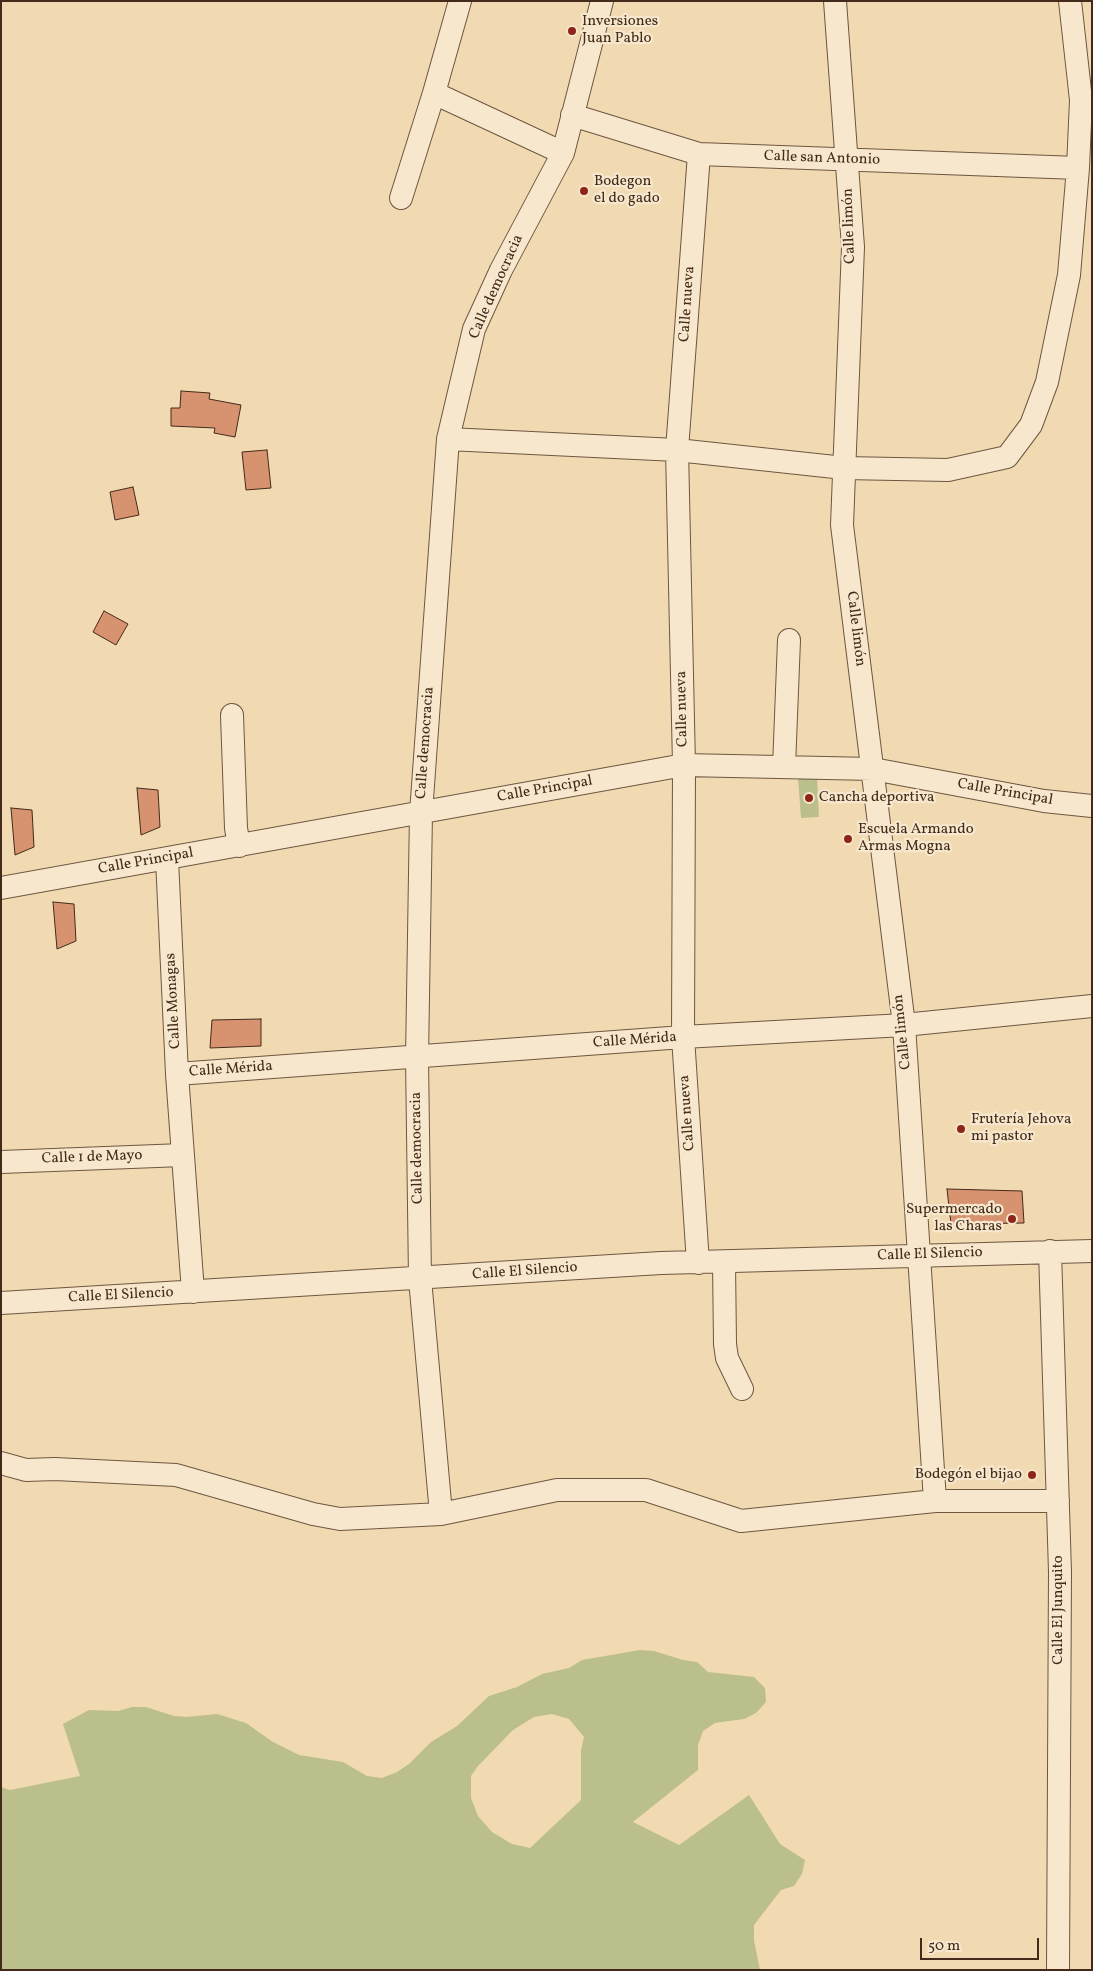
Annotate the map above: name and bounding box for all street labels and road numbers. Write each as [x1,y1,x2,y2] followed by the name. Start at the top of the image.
[764,148,880,170] street label: Calle san Antonio
[840,188,860,264] street label: Calle limón
[466,232,528,342] street label: Calle democracia
[676,265,700,343] street label: Calle nueva
[841,590,869,668] street label: Calle limón
[673,671,693,747] street label: Calle nueva
[413,686,439,800] street label: Calle democracia
[496,773,594,807] street label: Calle Principal
[956,776,1054,810] street label: Calle Principal
[97,845,195,879] street label: Calle Principal
[163,953,185,1049] street label: Calle Monagas
[890,993,916,1071] street label: Calle limón
[593,1029,677,1053] street label: Calle Mérida
[189,1058,273,1082] street label: Calle Mérida
[676,1074,700,1152] street label: Calle nueva
[408,1092,428,1204] street label: Calle democracia
[41,1147,143,1169] street label: Calle 1 de Mayo
[877,1244,983,1266] street label: Calle El Silencio
[472,1259,578,1285] street label: Calle El Silencio
[68,1284,174,1308] street label: Calle El Silencio
[1050,1555,1068,1665] street label: Calle El Junquito

